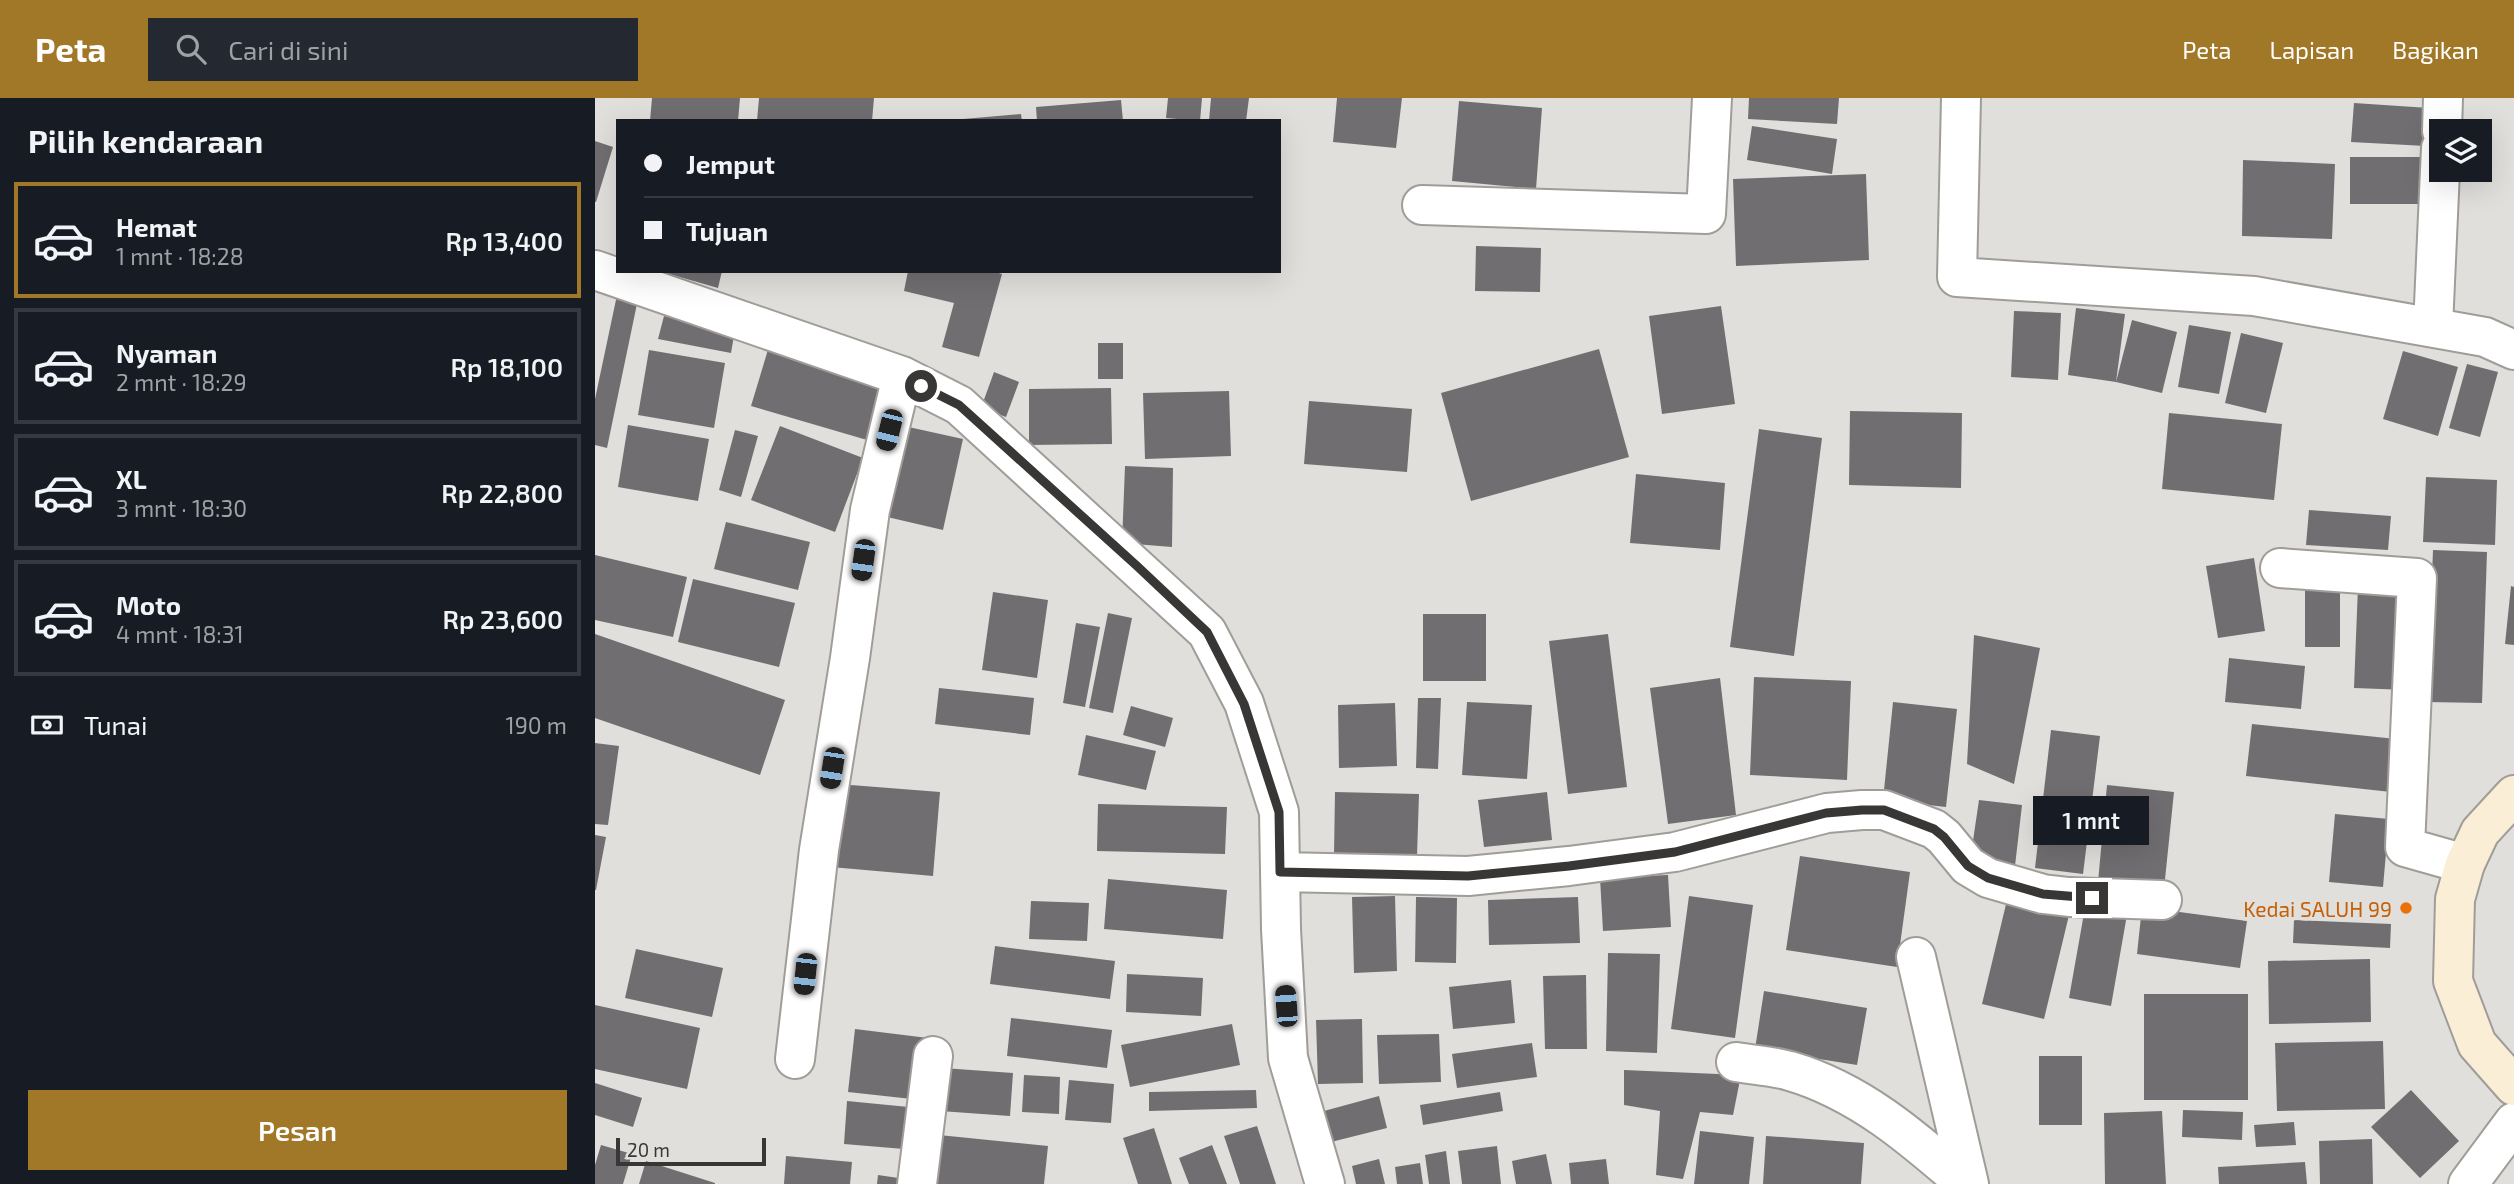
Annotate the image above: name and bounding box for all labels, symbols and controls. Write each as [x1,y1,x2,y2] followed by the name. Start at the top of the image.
[148,18,638,81] search box
[35,29,106,69] text: Peta
[172,30,210,68] icon: search
[228,34,348,65] text: Cari di sini
[2182,35,2232,64] text: Peta
[2270,35,2354,64] text: Lapisan
[2392,35,2479,64] text: Bagikan
[2429,119,2492,182] map controls
[2429,119,2492,182] button: layers
[28,121,263,159] text: Pilih kendaraan
[686,148,775,179] text: Jemput
[32,209,95,272] icon: car
[116,211,197,242] text: Hemat
[686,215,768,246] text: Tujuan
[445,225,563,256] text: Rp 13,400
[116,242,244,270] text: 1 mnt · 18:28
[32,335,95,398] icon: car
[116,337,217,368] text: Nyaman
[450,351,563,382] text: Rp 18,100
[116,368,247,396] text: 2 mnt · 18:29
[905,370,937,402] route start
[874,407,905,453] car
[32,461,95,524] icon: car
[116,463,147,494] text: XL
[441,477,563,508] text: Rp 22,800
[116,494,247,522] text: 3 mnt · 18:30
[850,538,877,582] car
[32,587,95,650] icon: car
[116,589,181,620] text: Moto
[442,603,563,634] text: Rp 23,600
[116,620,244,648] text: 4 mnt · 18:31
[28,706,66,744] icon: cash
[84,709,147,740] text: Tunai
[506,711,567,739] text: 190 m
[819,746,846,790] car
[2034,796,2150,846] callout: 1 mnt
[2062,806,2120,834] text: 1 mnt
[2076,882,2108,914] route end
[2243,896,2392,921] place label: Kedai SALUH 99
[2398,900,2414,916] marker: Kedai SALUH 99
[793,952,818,996] car
[1275,984,1298,1028] car
[28,1090,567,1170] button: Pesan
[616,1135,767,1167] scale bar
[627,1138,670,1161] text: 20 m

